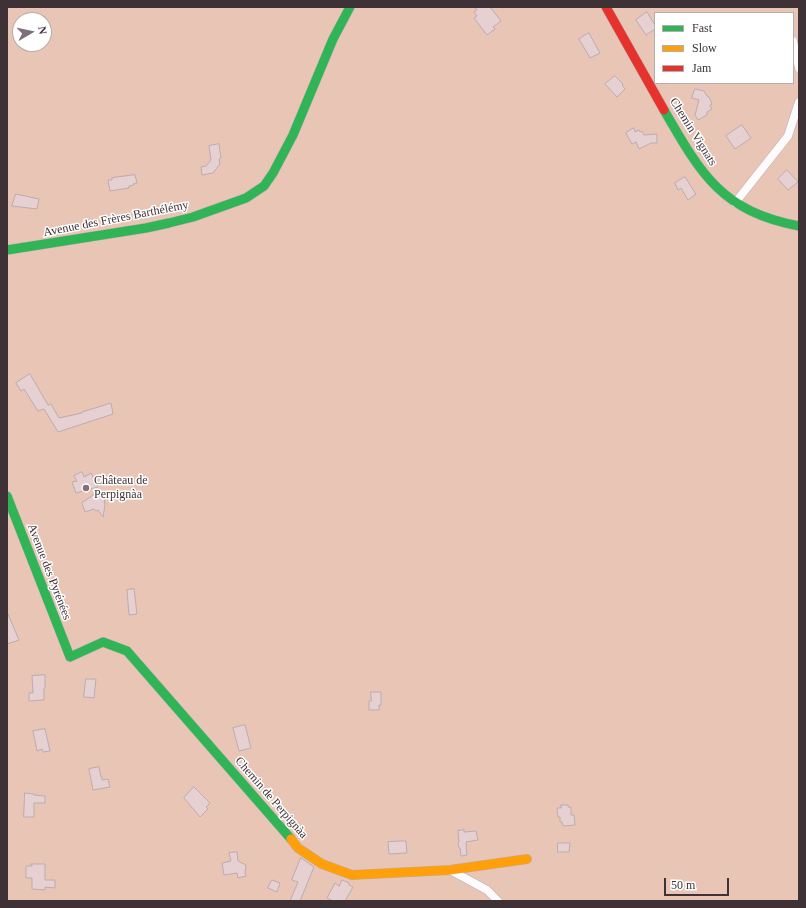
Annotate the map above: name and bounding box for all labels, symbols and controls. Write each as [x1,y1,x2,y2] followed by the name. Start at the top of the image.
[12,12,52,52] north arrow
[654,12,794,84] legend
[692,21,712,35] text: Fast
[36,25,49,35] text: N
[692,41,717,55] text: Slow
[692,61,711,75] text: Jam
[666,95,720,169] street label: Chemin Vignats
[42,198,190,240] street label: Avenue des Frères Barthélémy
[94,474,148,502] place label: Château de Perpignàa
[81,483,91,493] marker: Château de Perpignàa
[24,522,74,622] street label: Avenue des Pyrénées
[232,754,310,842] street label: Chemin de Perpignàa
[666,870,731,896] scale bar
[671,878,695,892] text: 50 m

